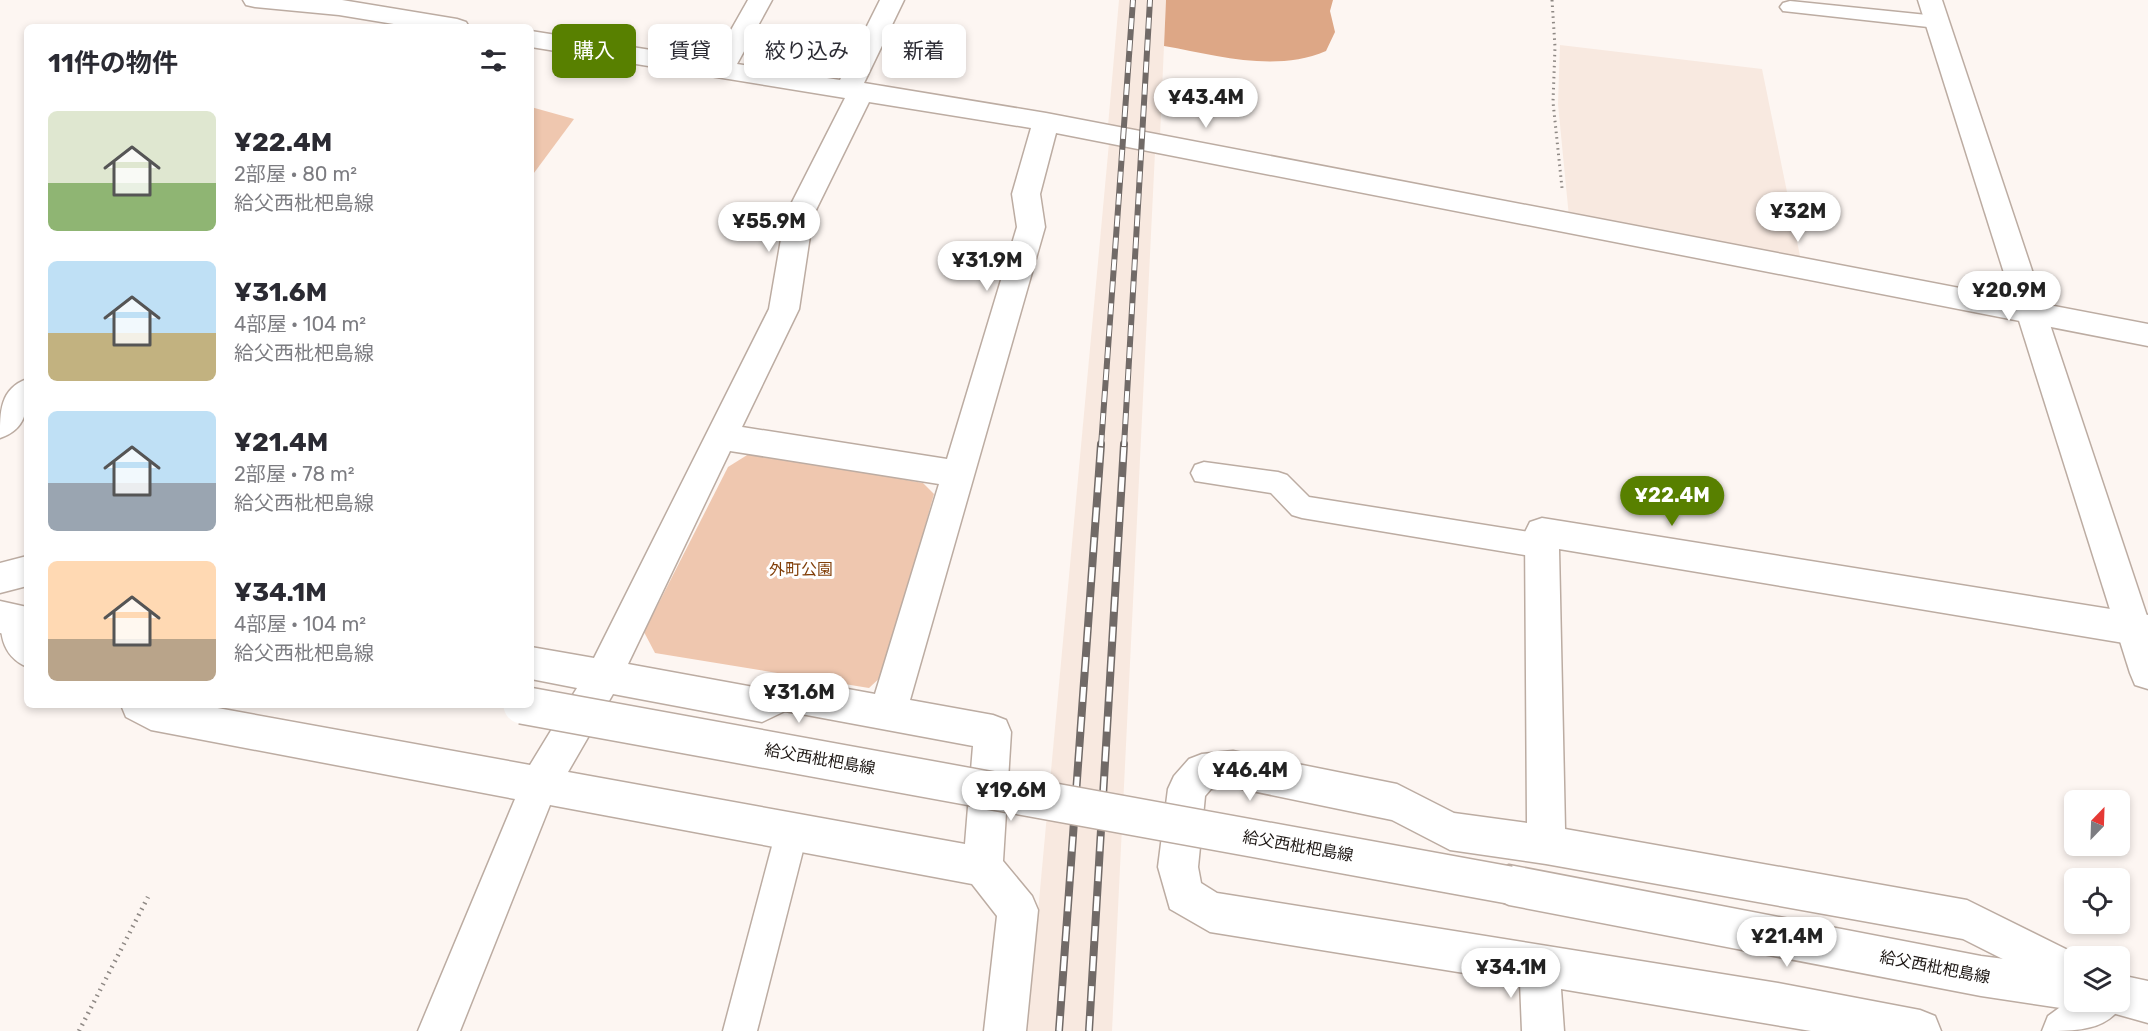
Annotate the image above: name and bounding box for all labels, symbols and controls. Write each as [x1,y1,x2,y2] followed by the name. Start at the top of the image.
[552,24,636,78] chip: 購入
[648,24,732,78] chip: 賃貸
[744,24,870,78] chip: 絞り込み
[882,24,966,78] chip: 新着
[477,44,510,77] icon: filters
[48,48,178,79] text: 11件の物件
[1157,78,1255,129] pin: ¥43.4M
[1168,85,1244,109] text: ¥43.4M
[234,127,332,158] text: ¥22.4M
[96,135,168,207] icon: home
[234,162,357,186] text: 2部屋 · 80 m²
[234,191,374,215] text: 給父西枇杷島線
[1762,192,1834,243] pin: ¥32M
[1770,199,1826,223] text: ¥32M
[720,202,818,253] pin: ¥55.9M
[732,209,806,233] text: ¥55.9M
[938,241,1036,292] pin: ¥31.9M
[952,248,1022,272] text: ¥31.9M
[1960,271,2058,322] pin: ¥20.9M
[234,277,327,308] text: ¥31.6M
[1972,278,2046,302] text: ¥20.9M
[96,285,168,357] icon: home
[234,312,366,336] text: 4部屋 · 104 m²
[234,341,374,365] text: 給父西枇杷島線
[234,427,328,458] text: ¥21.4M
[96,435,168,507] icon: home
[234,462,355,486] text: 2部屋 · 78 m²
[1623,476,1721,527] pin: ¥22.4M
[1634,483,1710,507] text: ¥22.4M
[234,491,374,515] text: 給父西枇杷島線
[769,560,833,579] park label: 外町公園
[234,577,327,608] text: ¥34.1M
[96,585,168,657] icon: home
[234,612,366,636] text: 4部屋 · 104 m²
[234,641,374,665] text: 給父西枇杷島線
[750,673,848,724] pin: ¥31.6M
[763,680,835,704] text: ¥31.6M
[763,740,877,778] street label: 給父西枇杷島線
[1201,751,1299,802] pin: ¥46.4M
[1212,758,1288,782] text: ¥46.4M
[962,771,1060,822] pin: ¥19.6M
[976,778,1046,802] text: ¥19.6M
[2064,790,2130,856] north arrow
[2064,790,2130,1012] map controls
[1241,827,1355,865] street label: 給父西枇杷島線
[2064,868,2130,934] button: locate
[1738,917,1836,968] pin: ¥21.4M
[1751,924,1823,948] text: ¥21.4M
[2064,946,2130,1012] button: layers
[1878,947,1992,987] street label: 給父西枇杷島線
[1462,948,1560,999] pin: ¥34.1M
[1475,955,1547,979] text: ¥34.1M

